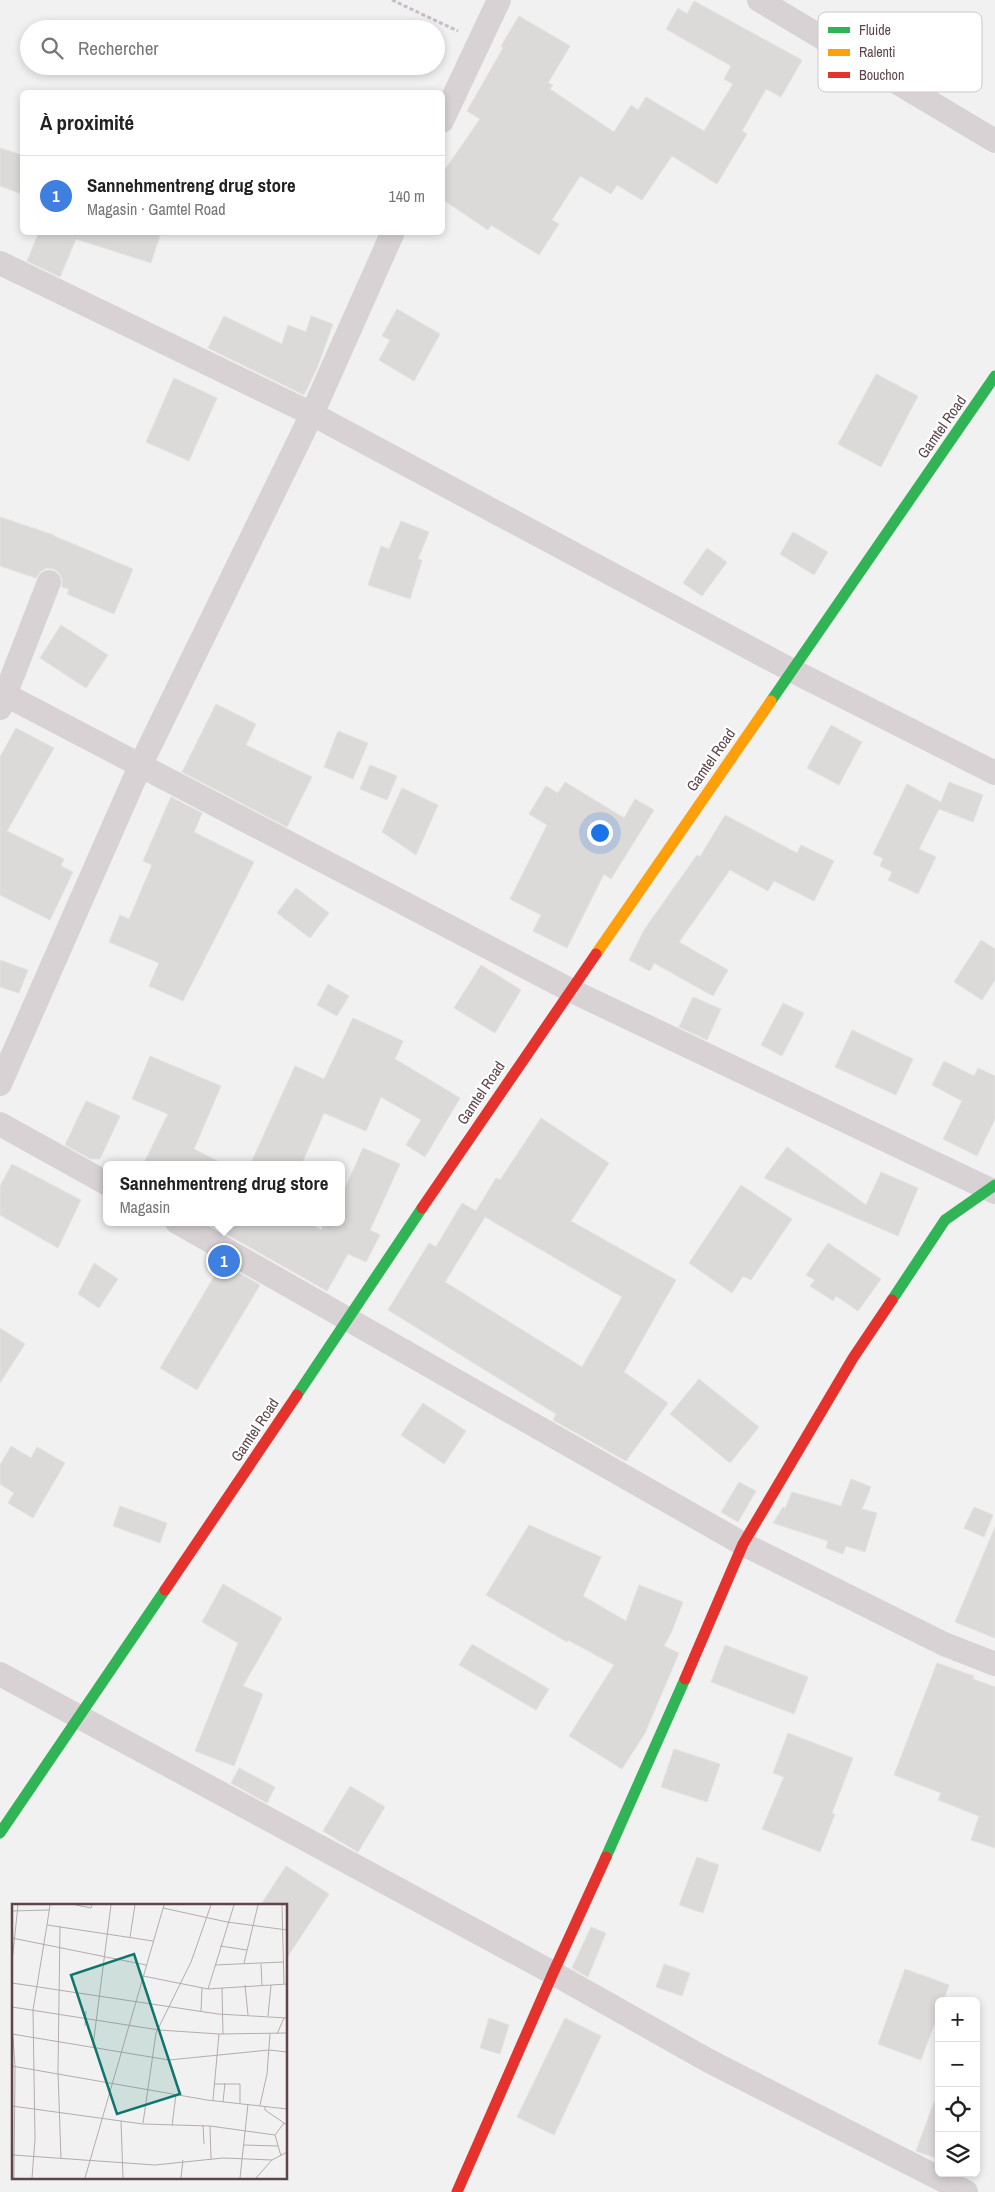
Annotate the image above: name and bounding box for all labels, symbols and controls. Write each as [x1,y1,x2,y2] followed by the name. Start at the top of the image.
[818,12,982,92] legend
[20,20,445,75] search box
[859,21,891,39] text: Fluide
[38,34,66,62] icon: search
[78,35,159,61] text: Rechercher
[859,43,895,61] text: Ralenti
[859,66,904,84] text: Bouchon
[40,108,134,137] text: À proximité
[87,172,296,198] text: Sannehmentreng drug store
[52,185,60,207] text: 1
[389,185,425,207] text: 140 m
[87,198,226,220] text: Magasin · Gamtel Road
[912,391,971,462] street label: Gamtel Road
[681,724,740,795] street label: Gamtel Road
[587,820,613,846] your location
[452,1057,510,1129] street label: Gamtel Road
[103,1161,345,1226] popup
[120,1170,328,1196] text: Sannehmentreng drug store
[120,1196,170,1218] text: Magasin
[208,1242,240,1280] pin: 1
[226,1394,284,1466] street label: Gamtel Road
[12,1904,288,2180] inset map
[935,1997,980,2177] map controls
[935,1997,980,2042] button: +
[935,2042,980,2087] button: −
[935,2087,980,2132] button: locate
[935,2132,980,2177] button: layers

